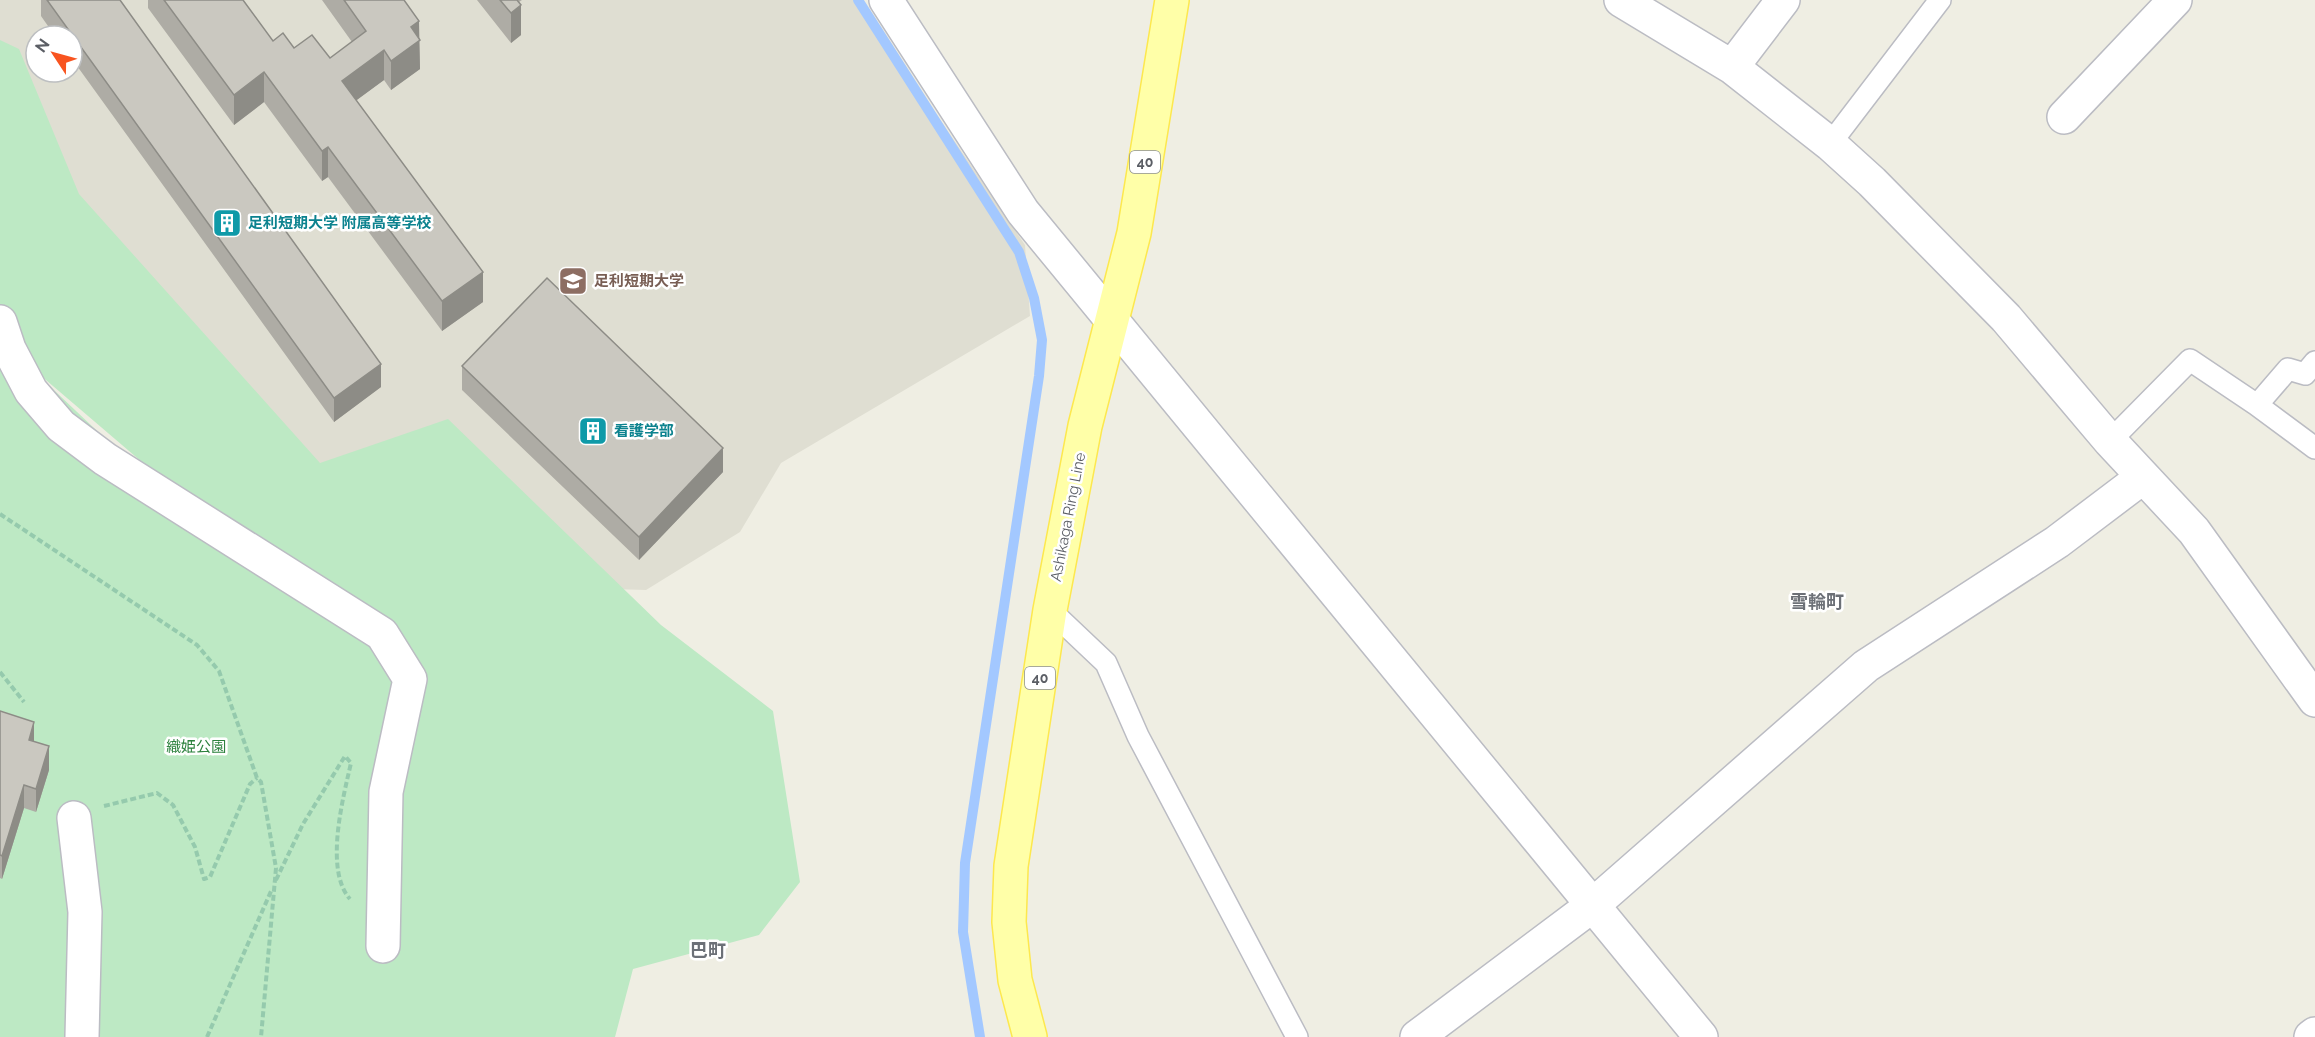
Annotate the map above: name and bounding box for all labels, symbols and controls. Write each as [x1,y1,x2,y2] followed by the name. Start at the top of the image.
[24,24,84,84] north arrow
[31,35,54,56] text: N
[1130,151,1160,173] road number: 40
[211,207,243,239] building icon: 足利短期大学 附属高等学校
[248,214,432,232] place label: 足利短期大学 附属高等学校
[557,265,589,297] school or university icon: 足利短期大学
[594,272,684,290] place label: 足利短期大学
[577,415,609,447] building icon: 看護学部
[614,422,674,440] place label: 看護学部
[1047,451,1089,583] street label: Ashikaga Ring Line
[1790,591,1844,612] district label: 雪輪町
[1025,667,1055,689] road number: 40
[166,738,226,756] park label: 織姫公園
[690,940,726,961] district label: 巴町

